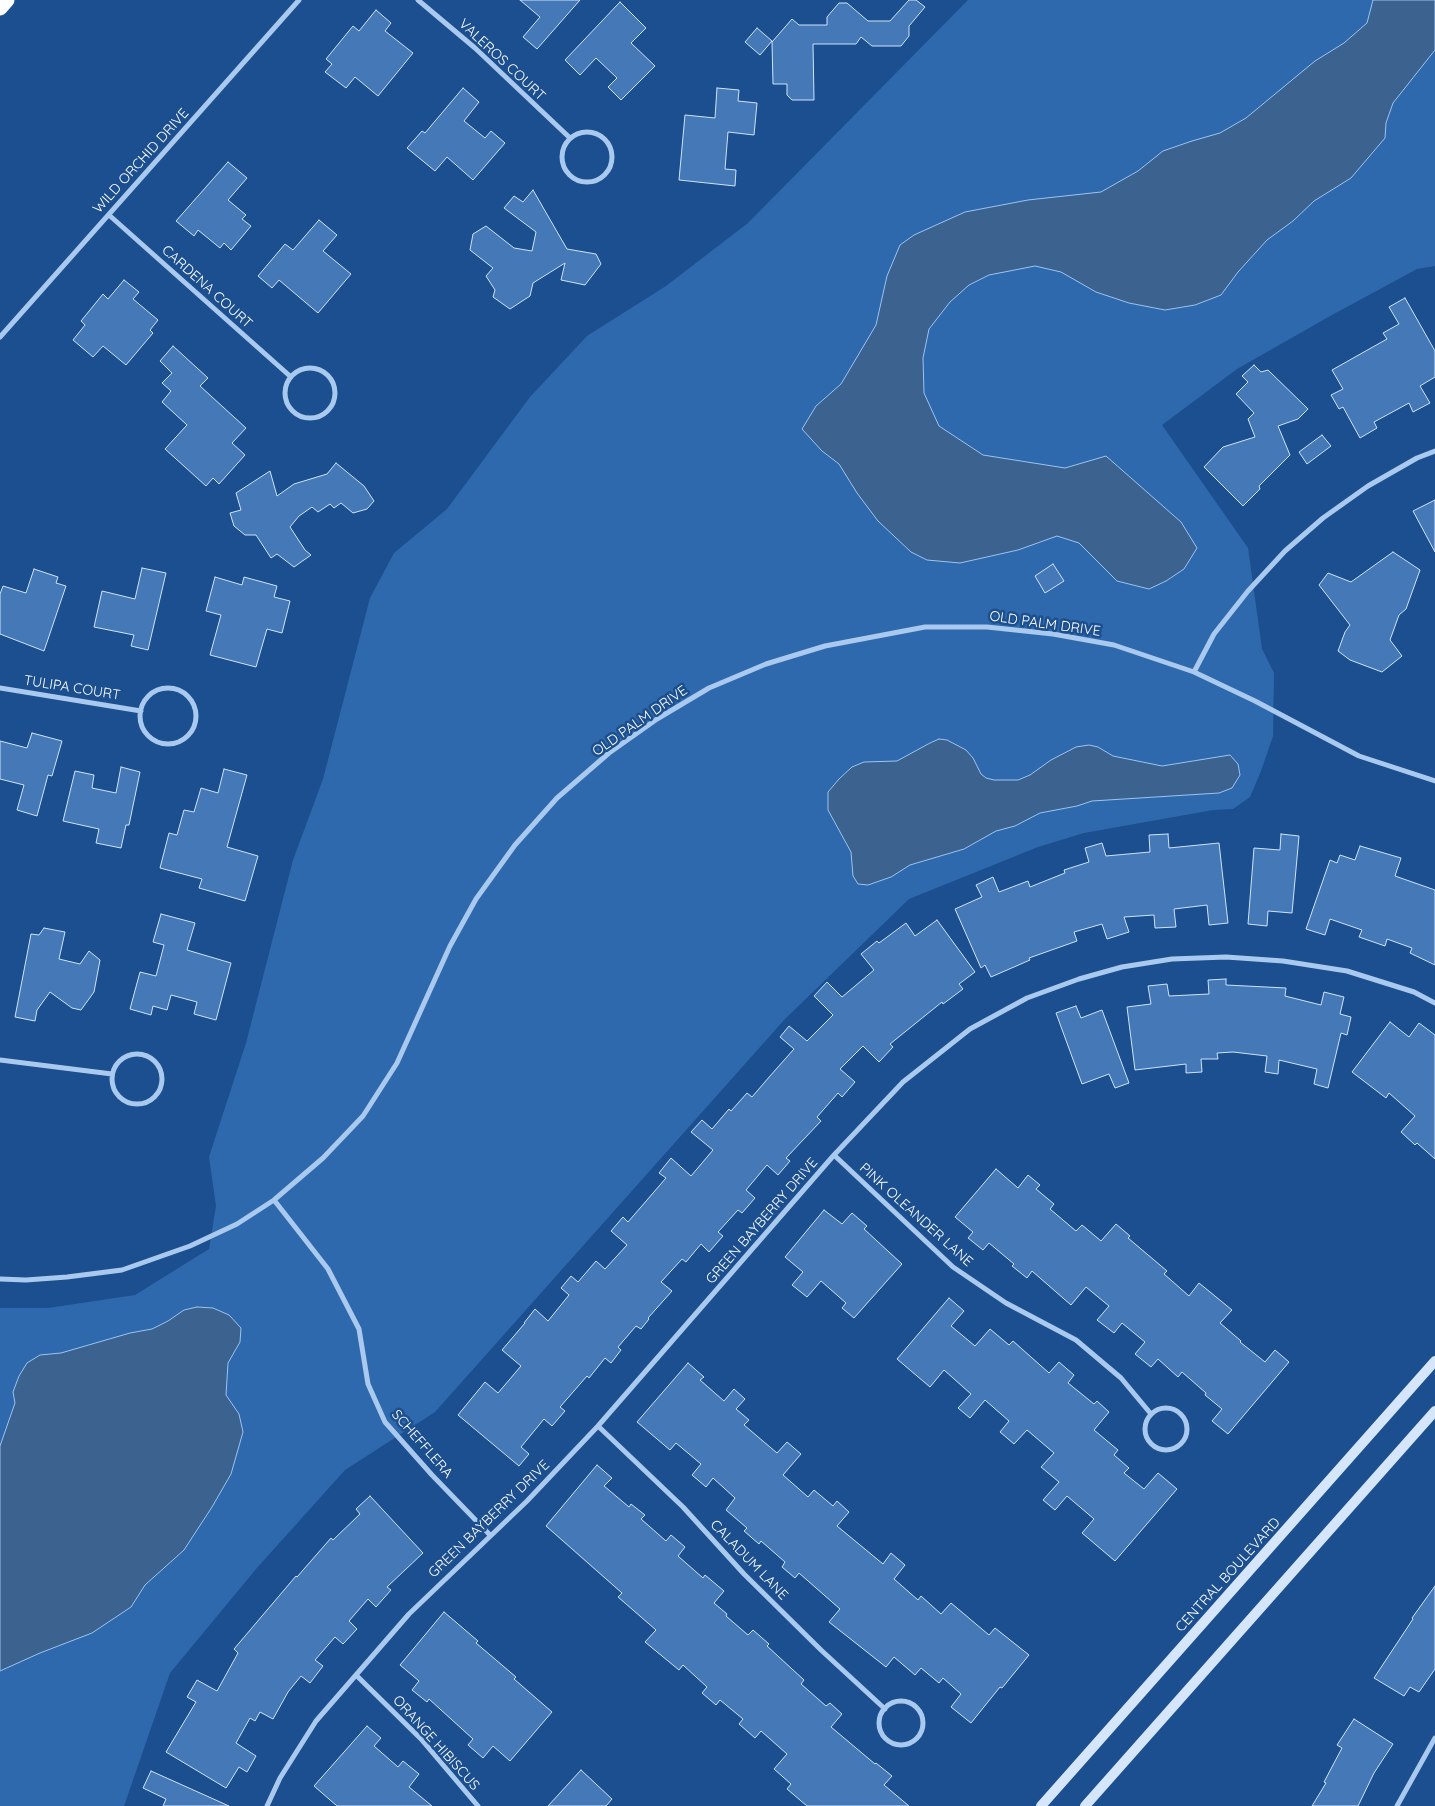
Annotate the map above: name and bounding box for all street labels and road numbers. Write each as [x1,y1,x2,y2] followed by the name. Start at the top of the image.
[455,16,549,104] street label: VALEROS COURT
[90,105,192,217] street label: WILD ORCHID DRIVE
[158,242,256,332] street label: CARDENA COURT
[988,608,1102,640] street label: OLD PALM DRIVE
[23,672,121,704] street label: TULIPA COURT
[589,682,691,760] street label: OLD PALM DRIVE
[703,1154,821,1288] street label: GREEN BAYBERRY DRIVE
[856,1160,976,1270] street label: PINK OLEANDER LANE
[388,1407,456,1481] street label: SCHEFFLERA
[425,1457,553,1581] street label: GREEN BAYBERRY DRIVE
[1172,1514,1284,1636] street label: CENTRAL BOULEVARD
[707,1516,791,1604] street label: CALADUM LANE
[389,1692,483,1794] street label: ORANGE HIBISCUS

